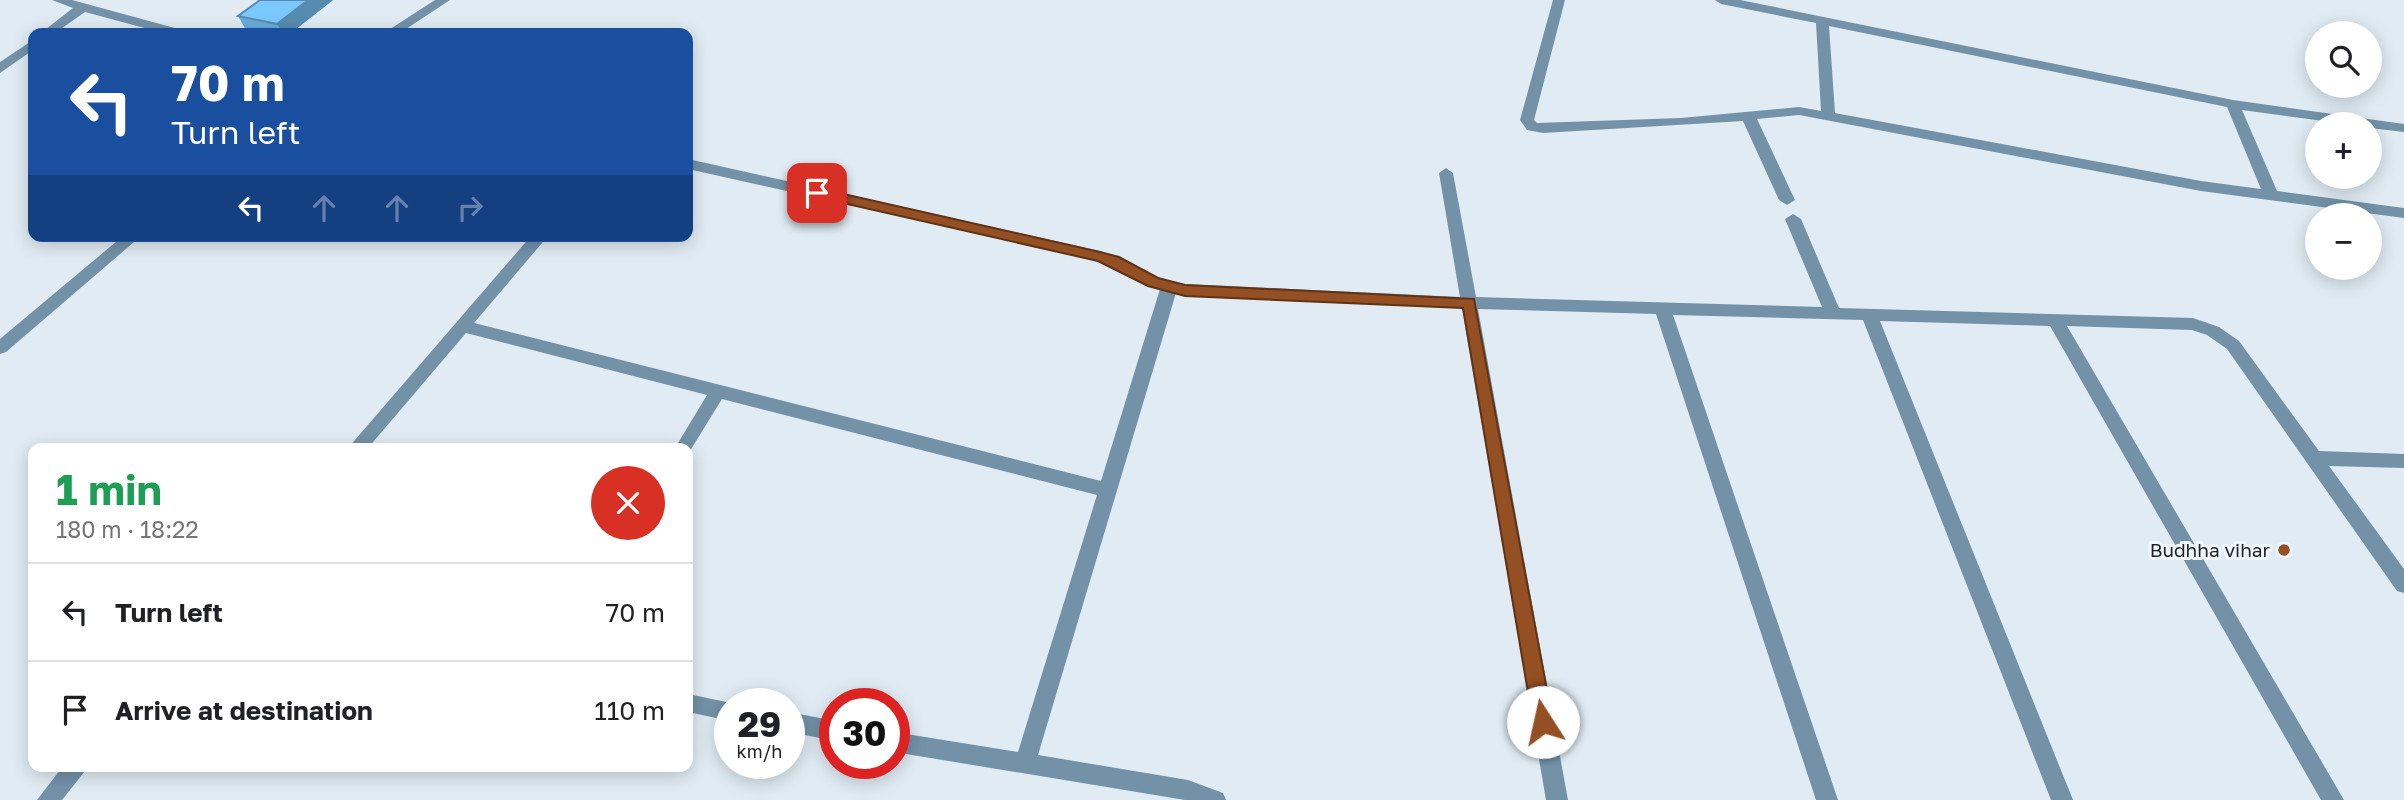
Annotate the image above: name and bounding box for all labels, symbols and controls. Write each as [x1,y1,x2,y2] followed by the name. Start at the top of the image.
[2305,21,2382,280] map controls
[2305,21,2382,98] button: search
[171,53,285,112] text: 70 m
[56,56,147,147] icon: left
[2305,112,2382,189] button: +
[171,113,300,151] text: Turn left
[787,163,847,223] pin
[798,174,836,212] icon: arrive
[232,189,270,227] icon: left
[305,189,343,227] icon: ahead
[378,189,416,227] icon: ahead
[451,189,489,227] icon: right
[2305,203,2382,280] button: −
[56,464,162,514] text: 1 min
[591,466,665,540] button: close
[56,515,199,543] text: 180 m · 18:22
[2150,538,2271,561] place label: Budhha vihar
[2276,542,2292,558] marker: Budhha vihar
[56,593,94,631] icon: left
[115,597,223,628] text: Turn left
[606,597,665,628] text: 70 m
[1506,685,1580,759] position arrow
[819,688,910,779] speed limit sign: 30
[56,691,94,729] icon: arrive
[115,695,373,726] text: Arrive at destination
[594,695,665,726] text: 110 m
[738,703,781,745] text: 29
[737,740,782,762] text: km/h

